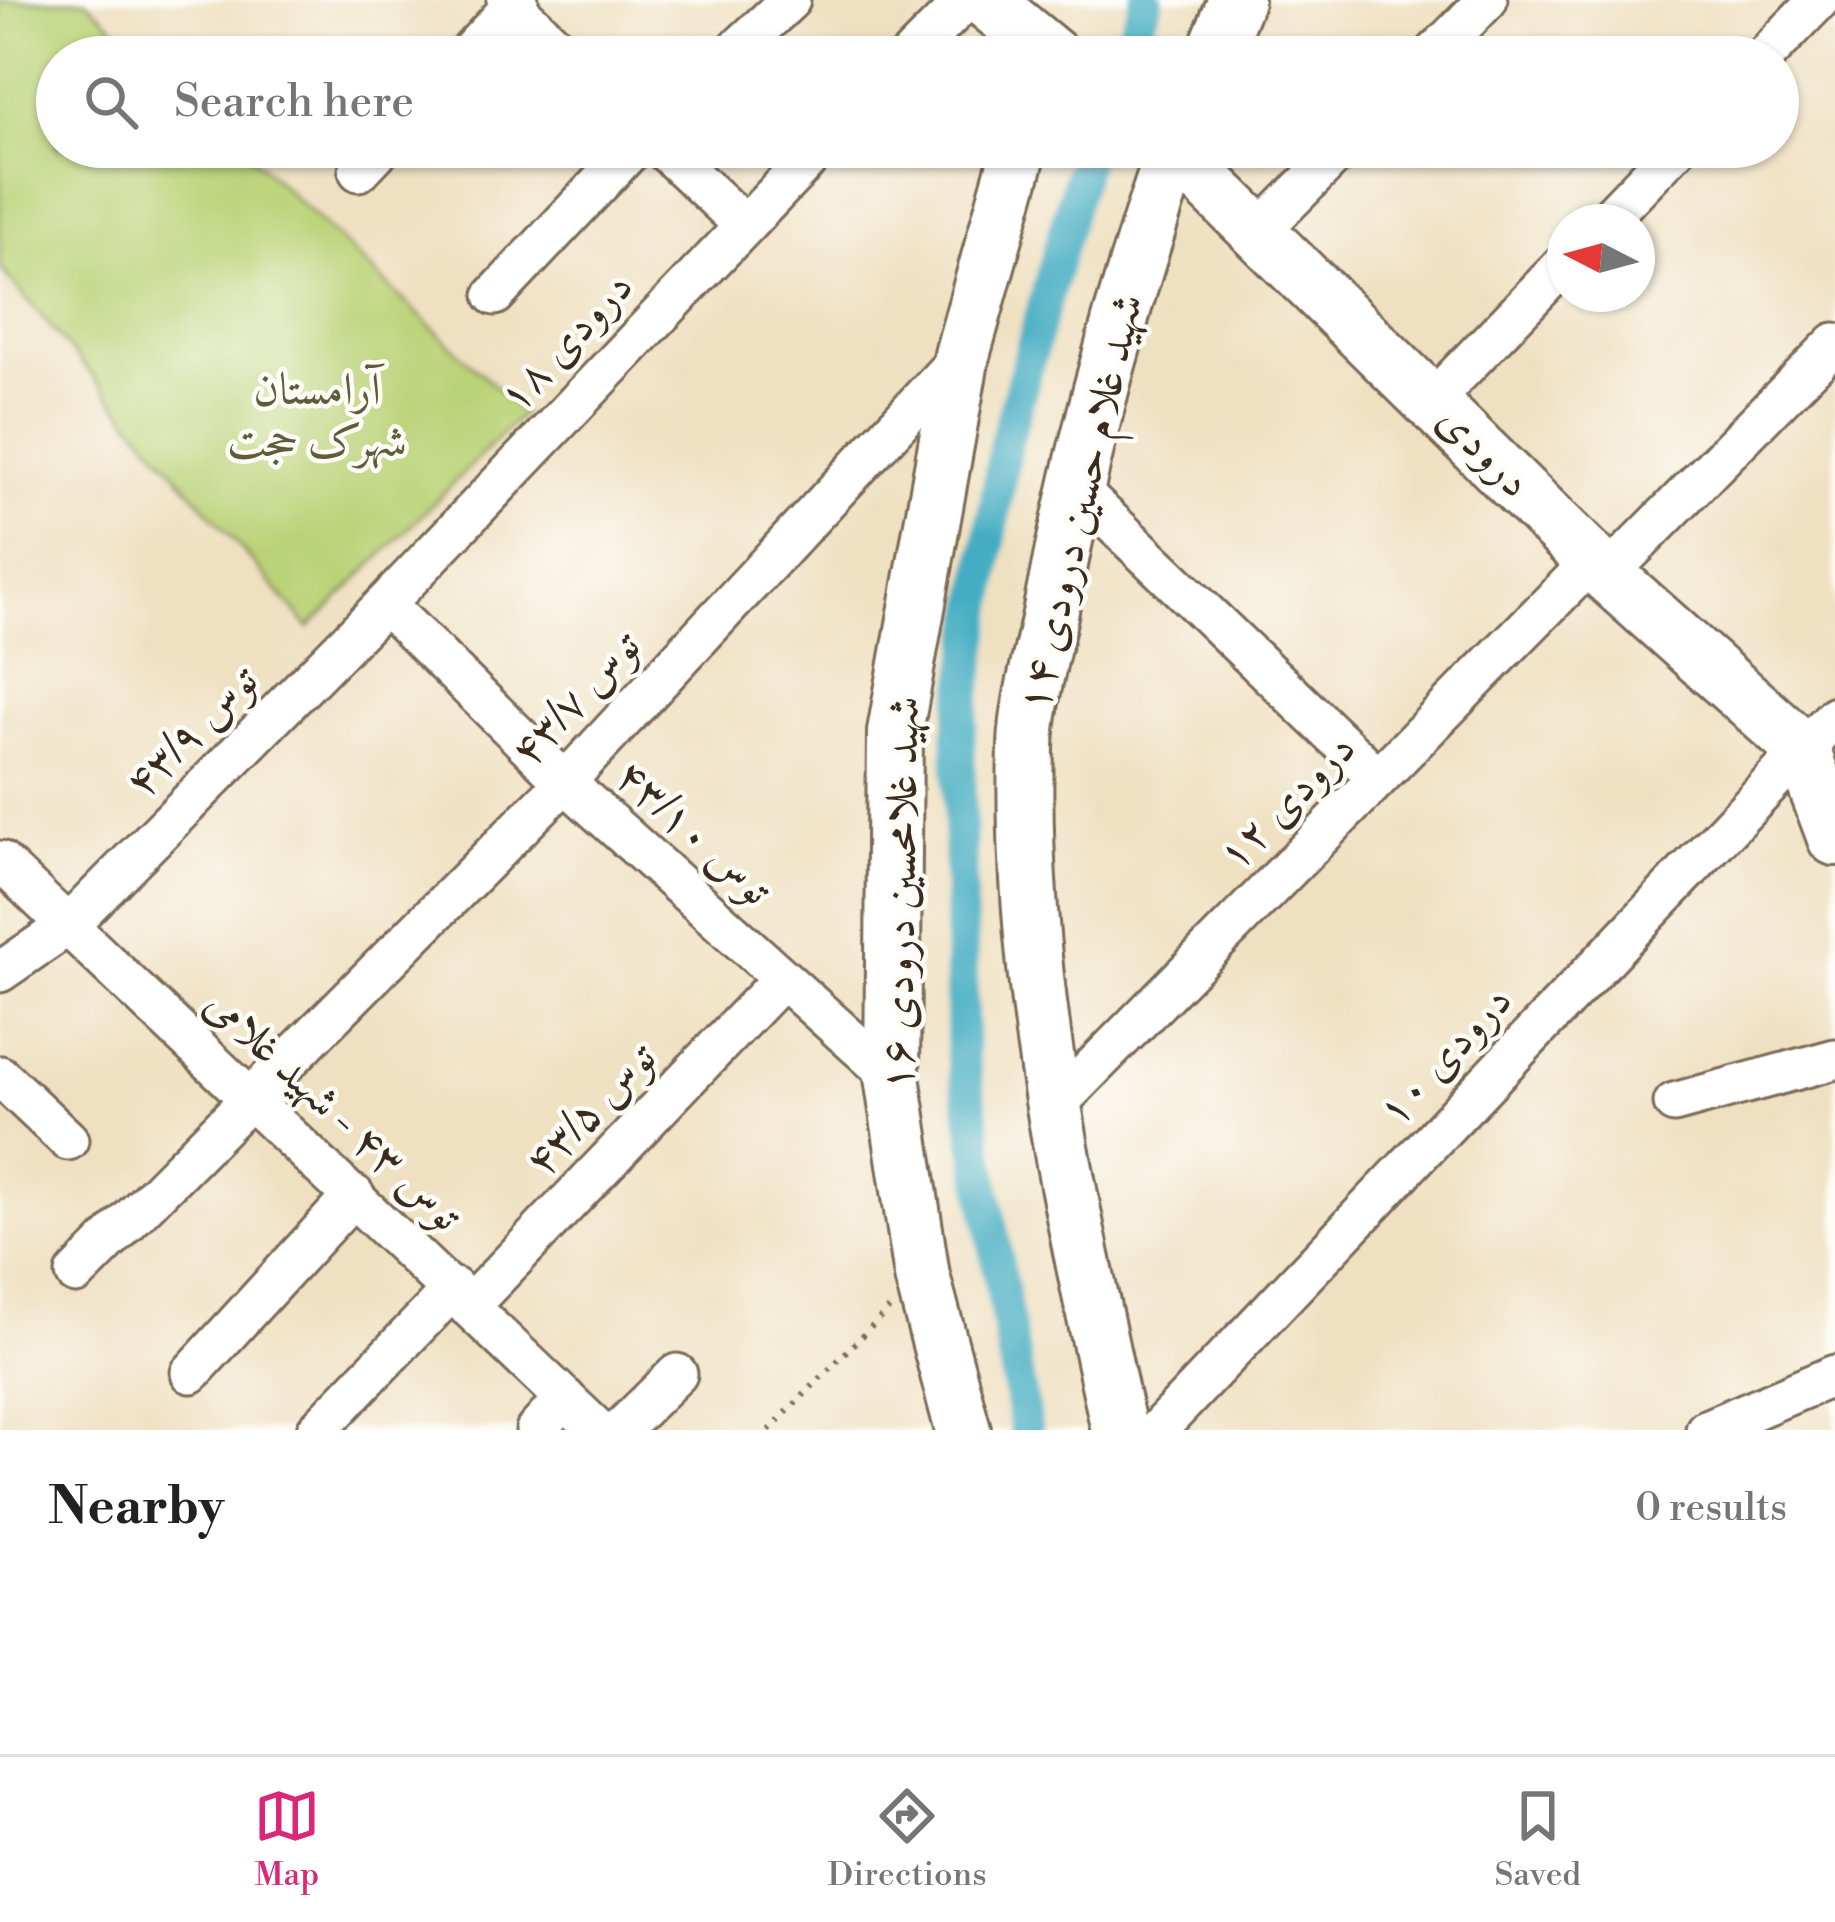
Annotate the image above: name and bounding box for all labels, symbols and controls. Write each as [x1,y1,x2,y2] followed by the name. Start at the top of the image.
[36,36,1799,168] search box
[78,69,144,135] icon: search
[174,74,414,131] text: Search here
[1547,204,1655,312] north arrow
[486,259,646,425] street label: درودی ۱۸
[1005,288,1166,720] street label: شهید غلام حسین درودی ۱۴
[227,362,407,471] park label: آرامستان شهرک حجت
[1425,392,1543,510] street label: درودی
[499,619,654,779] street label: توس ۴۳/۷
[113,653,271,811] street label: توس ۴۳/۹
[869,696,933,1092] street label: شهید غلامحسین درودی ۱۶
[1206,721,1368,883] street label: درودی ۱۲
[603,748,784,919] street label: توس ۴۳/۱۰
[1365,973,1525,1139] street label: درودی ۱۰
[192,976,474,1244] street label: توس ۴۳ - شهید غلامی
[513,1030,669,1189] street label: توس ۴۳/۵
[48,1476,224,1540] text: Nearby
[1635,1484,1787,1533] text: 0 results
[254,1783,320,1896] tab: Map
[828,1783,987,1896] tab: Directions
[1494,1783,1581,1896] tab: Saved

